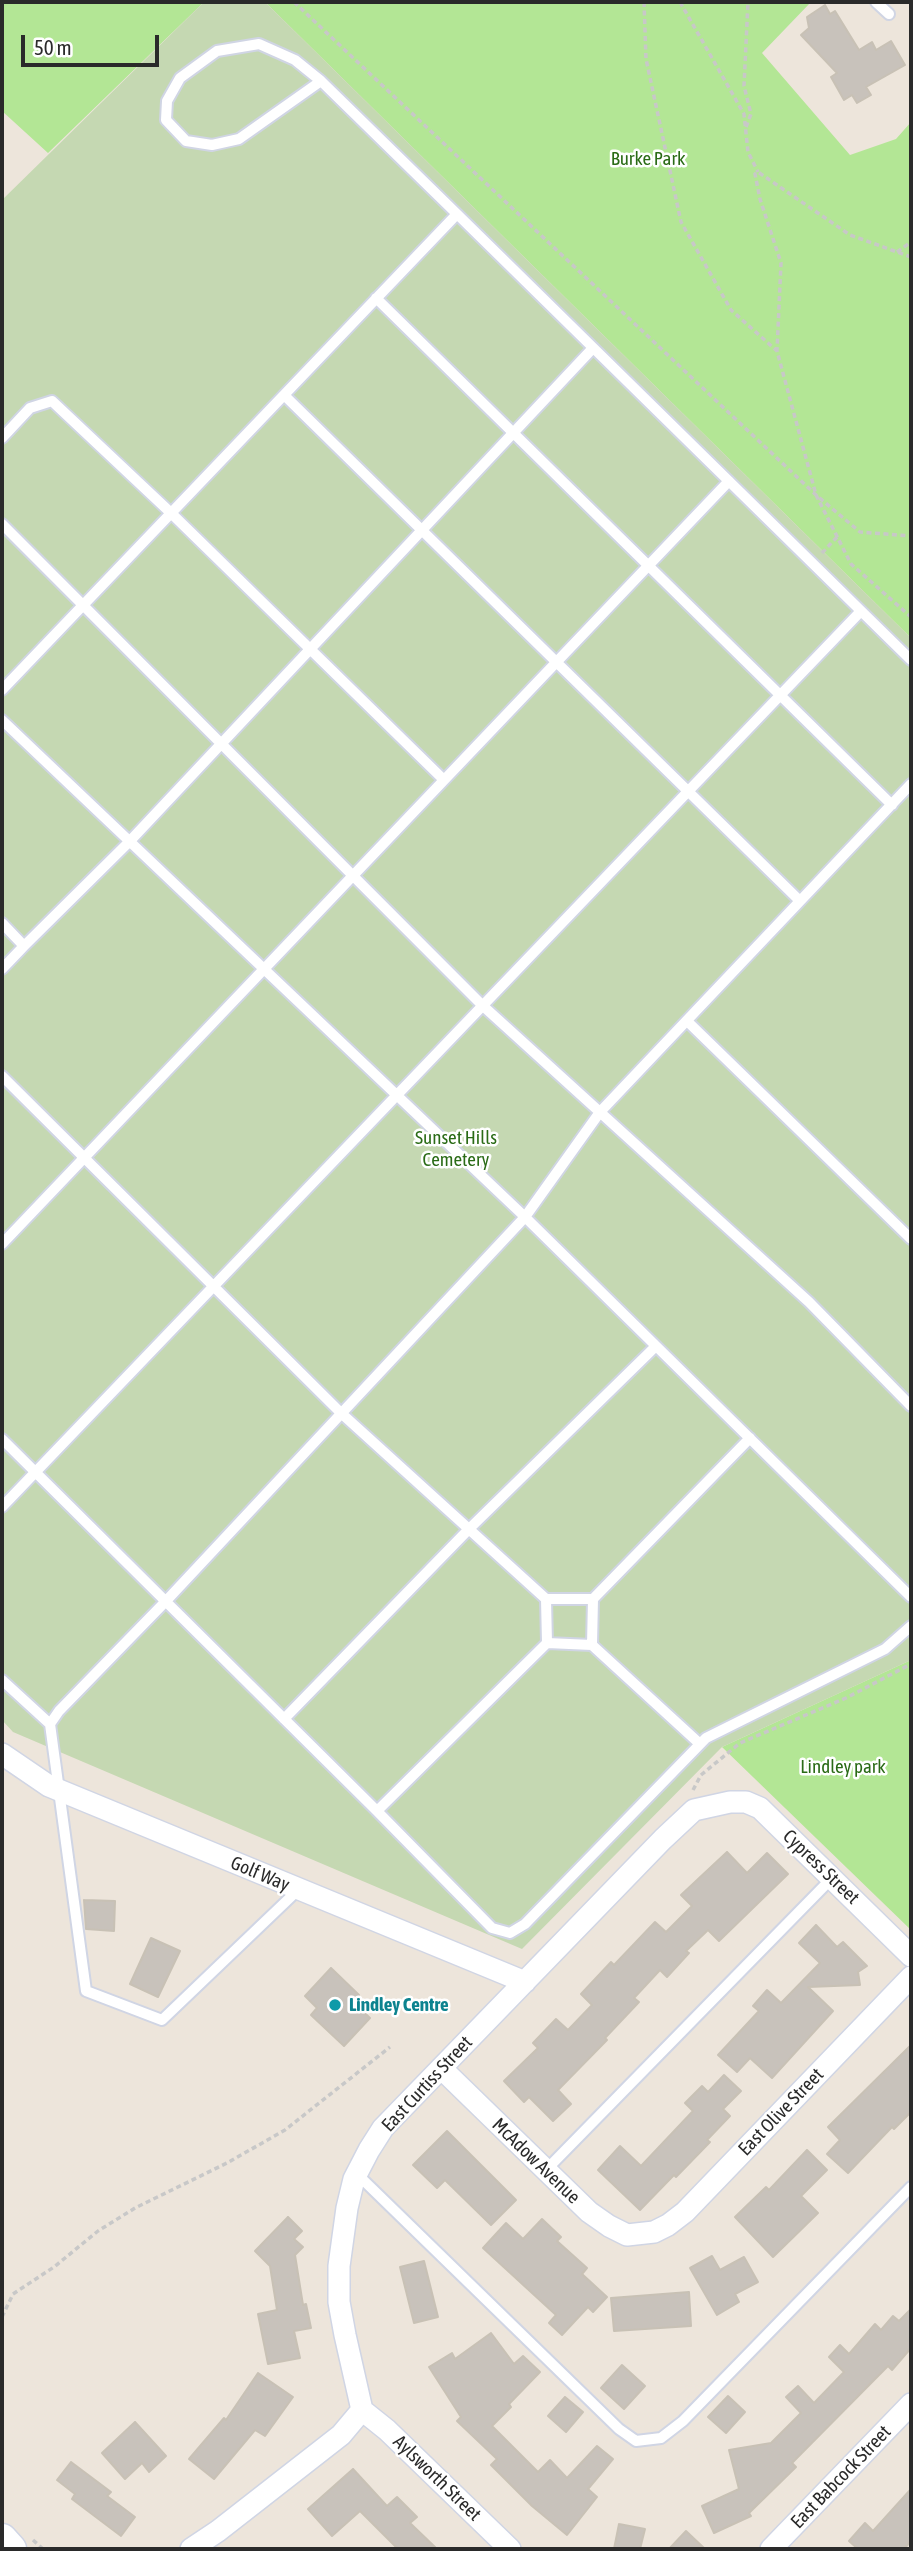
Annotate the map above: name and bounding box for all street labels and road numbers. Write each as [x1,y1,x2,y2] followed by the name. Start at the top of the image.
[778,1825,864,1909] street label: Cypress Street
[227,1851,293,1897] street label: Golf Way
[377,2031,477,2137] street label: East Curtiss Street
[734,2064,828,2160] street label: East Olive Street
[487,2113,585,2209] street label: McAdow Avenue
[786,2421,896,2533] street label: East Babcock Street
[388,2430,486,2526] street label: Aylsworth Street

